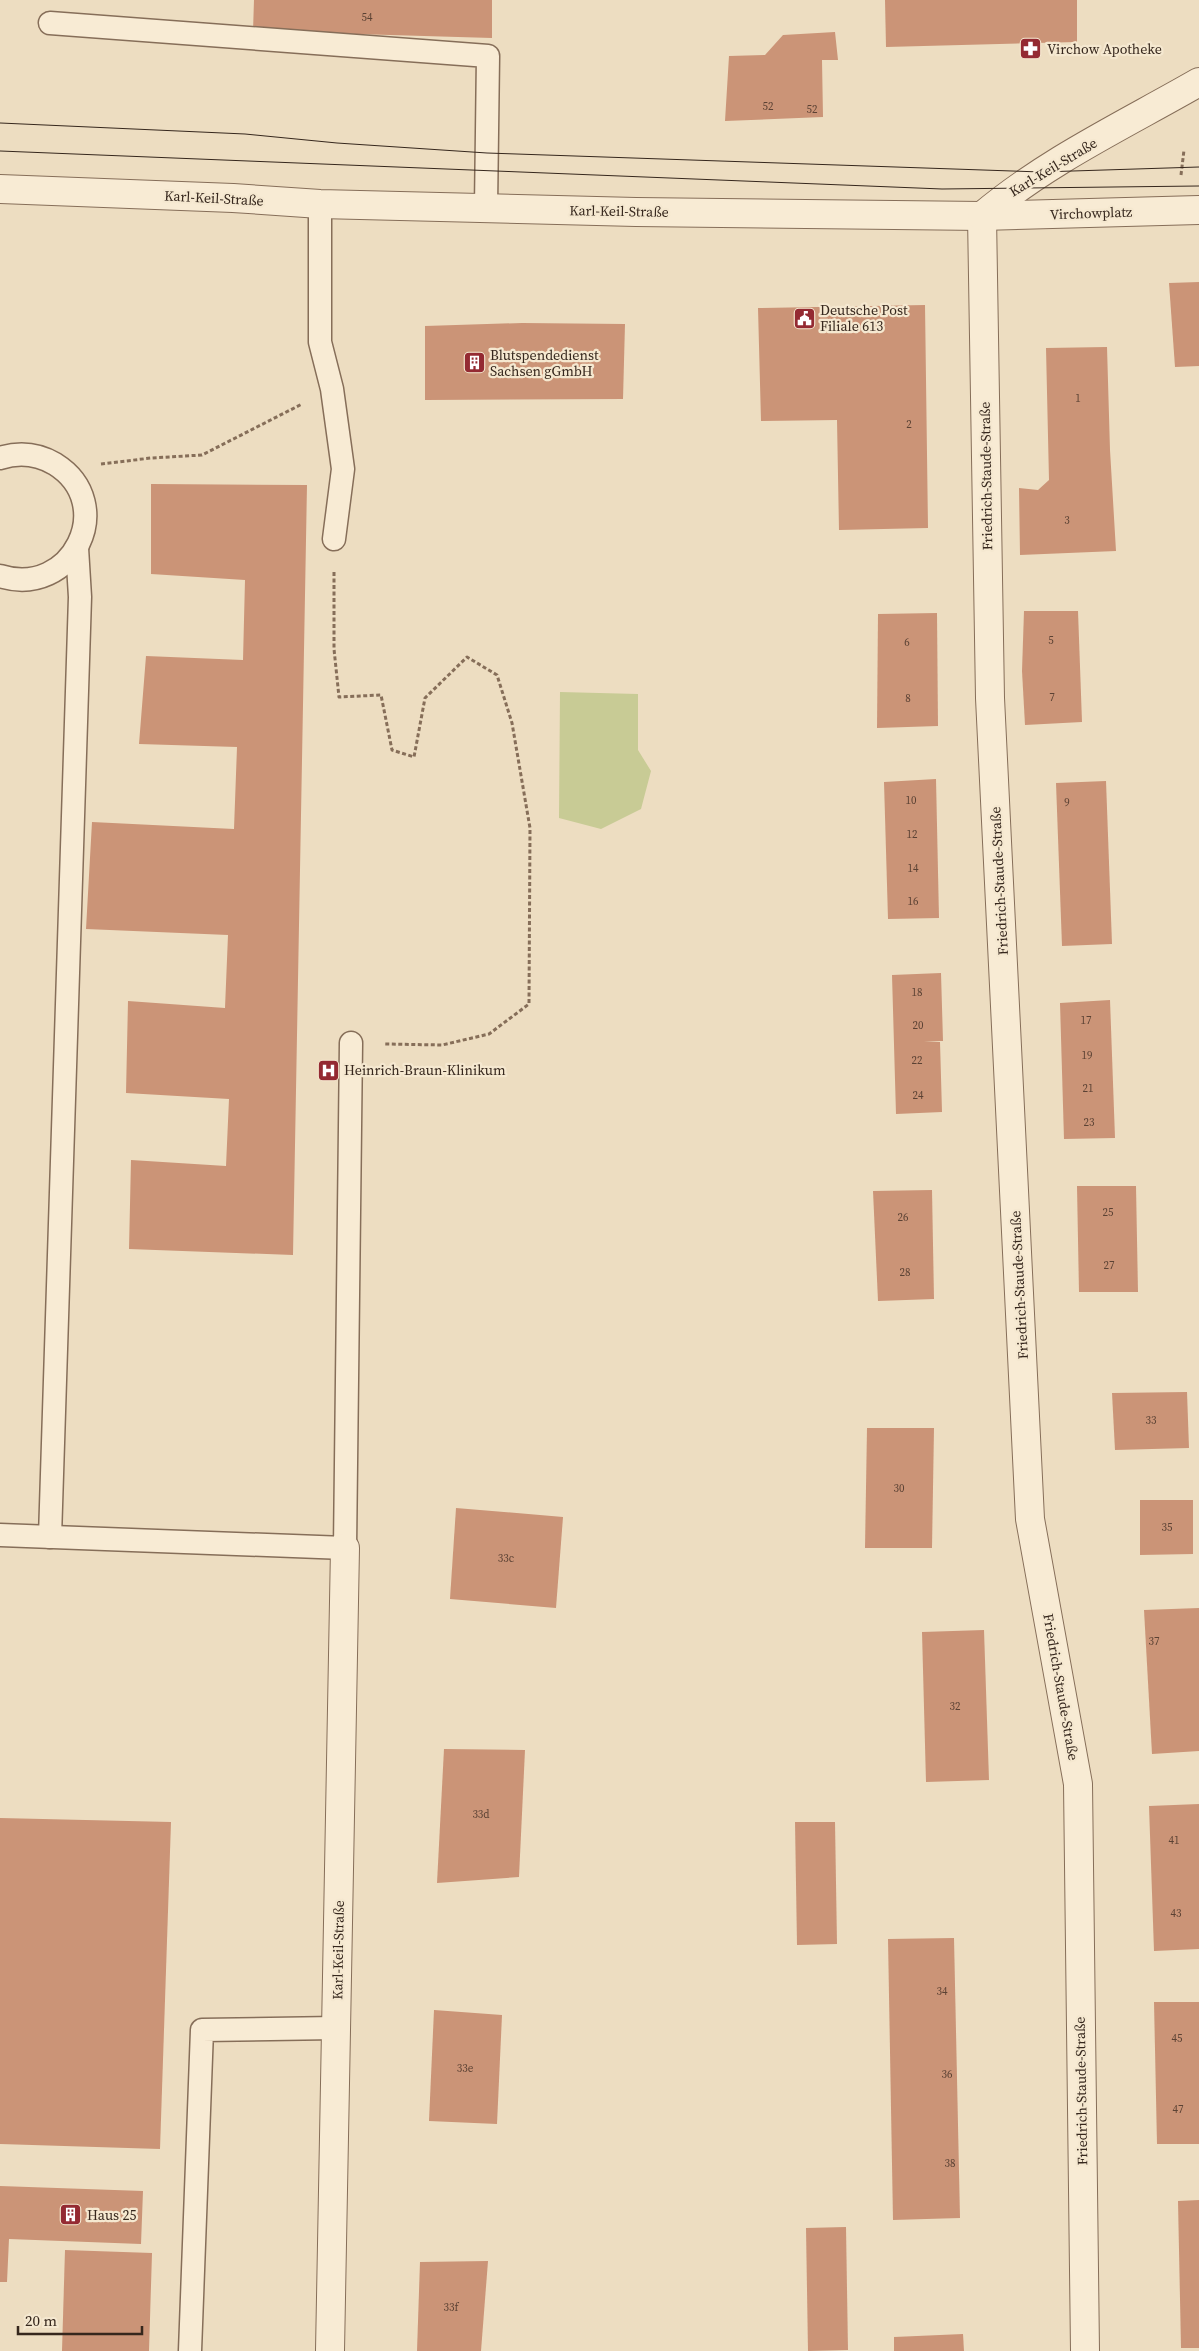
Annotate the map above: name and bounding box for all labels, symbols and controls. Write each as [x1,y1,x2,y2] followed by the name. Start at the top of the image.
[362,10,373,25] house number: 54
[1019,37,1043,61] pharmacy icon: Virchow Apotheke
[1047,39,1162,59] place label: Virchow Apotheke
[763,99,774,114] house number: 52
[807,102,818,117] house number: 52
[1005,133,1101,201] street label: Karl-Keil-Straße
[164,185,264,211] street label: Karl-Keil-Straße
[569,200,669,222] street label: Karl-Keil-Straße
[1049,202,1133,224] street label: Virchowplatz
[820,300,908,336] place label: Deutsche Post Filiale 613
[792,306,816,330] public building icon: Deutsche Post Filiale 613
[490,345,599,381] place label: Blutspendedienst Sachsen gGmbH
[462,351,486,375] building icon: Blutspendedienst Sachsen gGmbH
[1075,391,1081,406] house number: 1
[975,401,997,551] street label: Friedrich-Staude-Straße
[906,417,912,432] house number: 2
[1064,513,1070,528] house number: 3
[1048,633,1054,648] house number: 5
[904,635,910,650] house number: 6
[1049,690,1055,705] house number: 7
[905,691,911,706] house number: 8
[906,793,917,808] house number: 10
[1064,795,1070,810] house number: 9
[985,806,1013,956] street label: Friedrich-Staude-Straße
[907,827,918,842] house number: 12
[908,861,919,876] house number: 14
[908,894,919,909] house number: 16
[912,985,923,1000] house number: 18
[1081,1013,1092,1028] house number: 17
[913,1018,924,1033] house number: 20
[1082,1048,1093,1063] house number: 19
[912,1053,923,1068] house number: 22
[316,1058,340,1082] hospital icon: Heinrich-Braun-Klinikum
[344,1060,506,1080] place label: Heinrich-Braun-Klinikum
[1083,1081,1094,1096] house number: 21
[913,1088,924,1103] house number: 24
[1084,1115,1095,1130] house number: 23
[1103,1205,1114,1220] house number: 25
[898,1210,909,1225] house number: 26
[1005,1210,1033,1360] street label: Friedrich-Staude-Straße
[1104,1258,1115,1273] house number: 27
[900,1265,911,1280] house number: 28
[1146,1413,1157,1428] house number: 33
[894,1481,905,1496] house number: 30
[1162,1520,1173,1535] house number: 35
[498,1551,515,1566] house number: 33c
[1038,1612,1084,1762] street label: Friedrich-Staude-Straße
[1149,1634,1160,1649] house number: 37
[950,1699,961,1714] house number: 32
[472,1807,490,1822] house number: 33d
[1169,1833,1180,1848] house number: 41
[327,1900,349,2000] street label: Karl-Keil-Straße
[1171,1906,1182,1921] house number: 43
[937,1984,948,1999] house number: 34
[1070,2016,1092,2166] street label: Friedrich-Staude-Straße
[1172,2031,1183,2046] house number: 45
[457,2061,474,2076] house number: 33e
[942,2067,953,2082] house number: 36
[1173,2102,1184,2117] house number: 47
[945,2156,956,2171] house number: 38
[59,2203,83,2227] building icon: Haus 25
[87,2205,136,2225] place label: Haus 25
[444,2300,460,2315] house number: 33f
[18,2304,141,2336] scale bar
[25,2310,57,2331] text: 20 m

